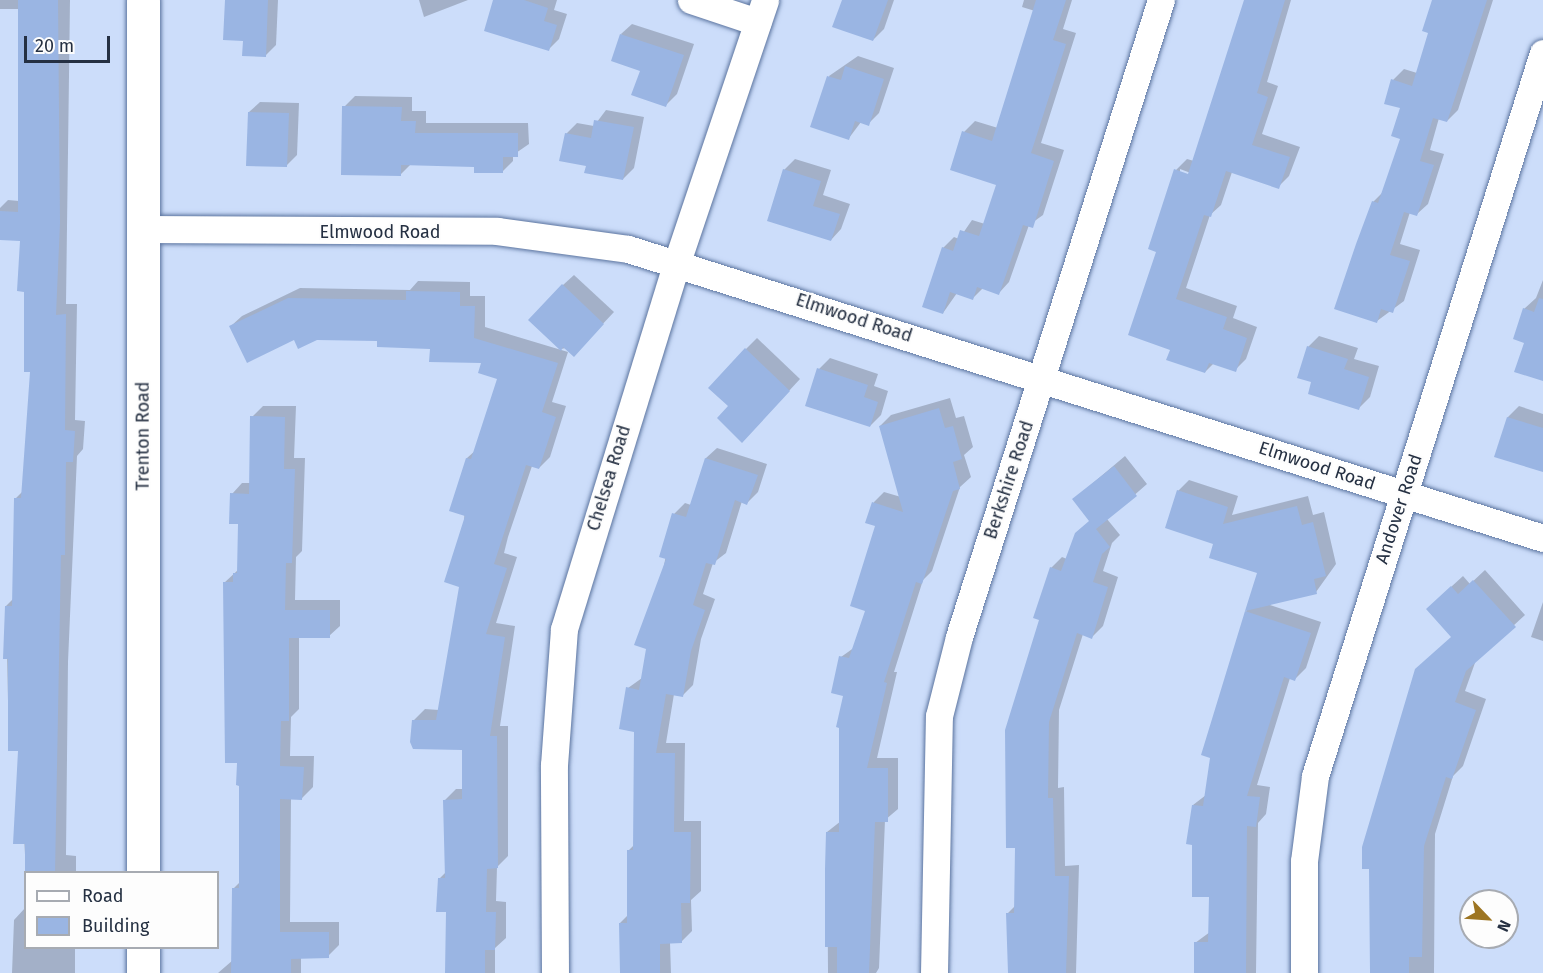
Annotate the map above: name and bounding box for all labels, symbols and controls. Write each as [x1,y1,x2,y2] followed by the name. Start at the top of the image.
[27,24,112,62] scale bar
[35,35,74,57] text: 20 m
[319,221,441,243] street label: Elmwood Road
[793,289,915,347] street label: Elmwood Road
[132,381,154,491] street label: Trenton Road
[980,418,1038,542] street label: Berkshire Road
[583,422,635,534] street label: Chelsea Road
[1256,437,1378,495] street label: Elmwood Road
[1371,452,1427,566] street label: Andover Road
[24,871,219,949] legend
[82,885,124,907] text: Road
[1459,889,1519,949] north arrow
[82,915,149,937] text: Building
[1493,917,1515,935] text: N

